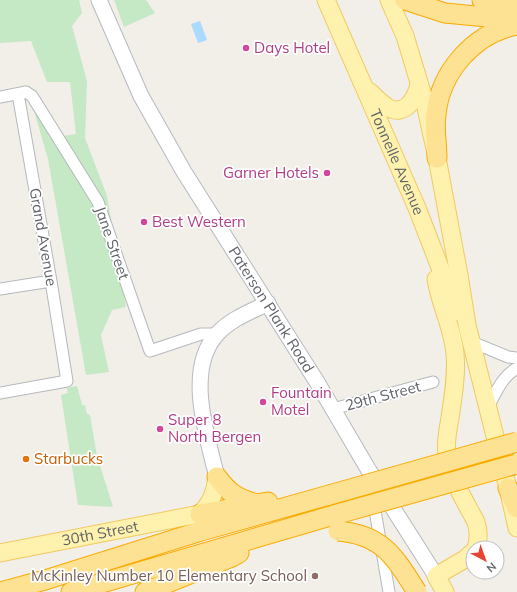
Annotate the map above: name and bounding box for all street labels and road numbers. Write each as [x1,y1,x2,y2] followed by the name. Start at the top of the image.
[366,106,429,218] street label: Tonnelle Avenue
[26,186,61,287] street label: Grand Avenue
[91,204,134,282] street label: Jane Street
[225,243,319,376] street label: Paterson Plank Road
[343,376,423,415] street label: 29th Street
[60,516,140,550] street label: 30th Street

